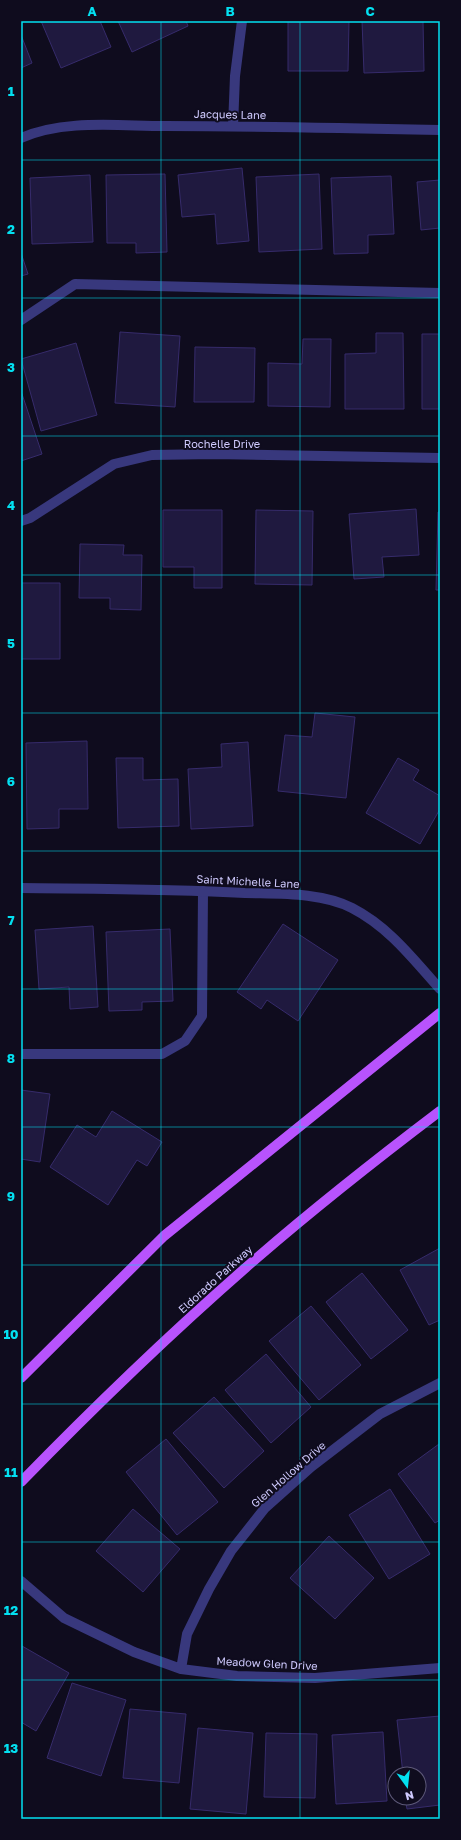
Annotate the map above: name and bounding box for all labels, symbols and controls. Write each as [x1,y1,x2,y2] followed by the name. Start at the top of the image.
[87,3,97,19] text: A
[225,3,235,19] text: B
[365,3,375,19] text: C
[8,83,15,99] text: 1
[194,107,266,121] street label: Jacques Lane
[7,221,15,237] text: 2
[7,359,15,375] text: 3
[184,437,260,450] street label: Rochelle Drive
[7,497,15,513] text: 4
[7,635,15,651] text: 5
[7,773,15,789] text: 6
[196,872,300,890] street label: Saint Michelle Lane
[7,912,15,928] text: 7
[7,1050,15,1066] text: 8
[7,1188,15,1204] text: 9
[175,1242,255,1316] street label: Eldorado Parkway
[3,1326,19,1342] text: 10
[248,1438,328,1510] street label: Glen Hollow Drive
[4,1464,18,1480] text: 11
[4,1602,18,1618] text: 12
[216,1654,318,1672] street label: Meadow Glen Drive
[4,1740,18,1756] text: 13
[387,1766,427,1806] north arrow
[404,1789,415,1804] text: N

